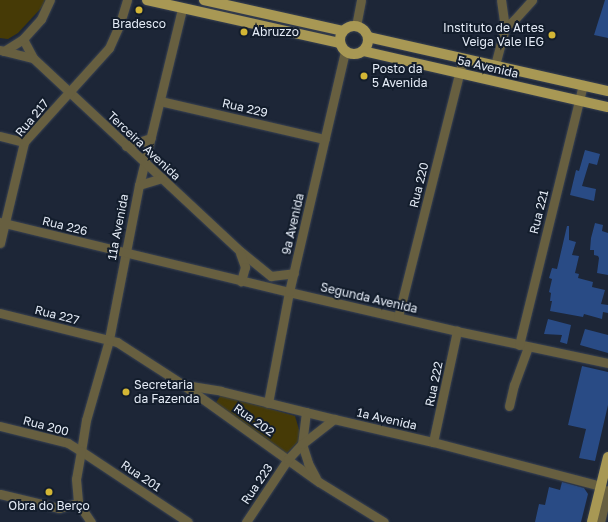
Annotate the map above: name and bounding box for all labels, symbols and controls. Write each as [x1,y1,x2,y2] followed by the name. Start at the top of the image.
[134,5,144,15] marker: Bradesco
[112,17,166,31] place label: Bradesco
[443,21,544,49] place label: Instituto de Artes Veiga Vale IEG
[252,25,299,39] place label: Abruzzo
[239,27,249,37] marker: Abruzzo
[547,30,557,40] marker: Instituto de Artes Veiga Vale IEG
[456,53,520,81] street label: 5ª Avenida
[372,62,427,90] place label: Posto da 5 Avenida
[359,71,369,81] marker: Posto da 5 Avenida
[12,96,52,140] street label: Rua 217
[221,96,269,120] street label: Rua 229
[105,109,183,183] street label: Terceira Avenida
[406,161,432,209] street label: Rua 220
[527,189,551,235] street label: Rua 221
[279,192,307,256] street label: 9ª Avenida
[105,193,131,261] street label: 11ª Avenida
[41,213,89,239] street label: Rua 226
[319,280,419,316] street label: Segunda Avenida
[33,303,81,327] street label: Rua 227
[422,360,446,408] street label: Rua 222
[134,378,199,406] place label: Secretaria da Fazenda
[121,387,131,397] marker: Secretaria da Fazenda
[231,401,277,439] street label: Rua 202
[356,405,418,433] street label: 1ª Avenida
[22,413,70,439] street label: Rua 200
[118,457,164,495] street label: Rua 201
[238,461,276,507] street label: Rua 223
[44,487,54,497] marker: Obra do Berço
[8,499,90,513] place label: Obra do Berço

